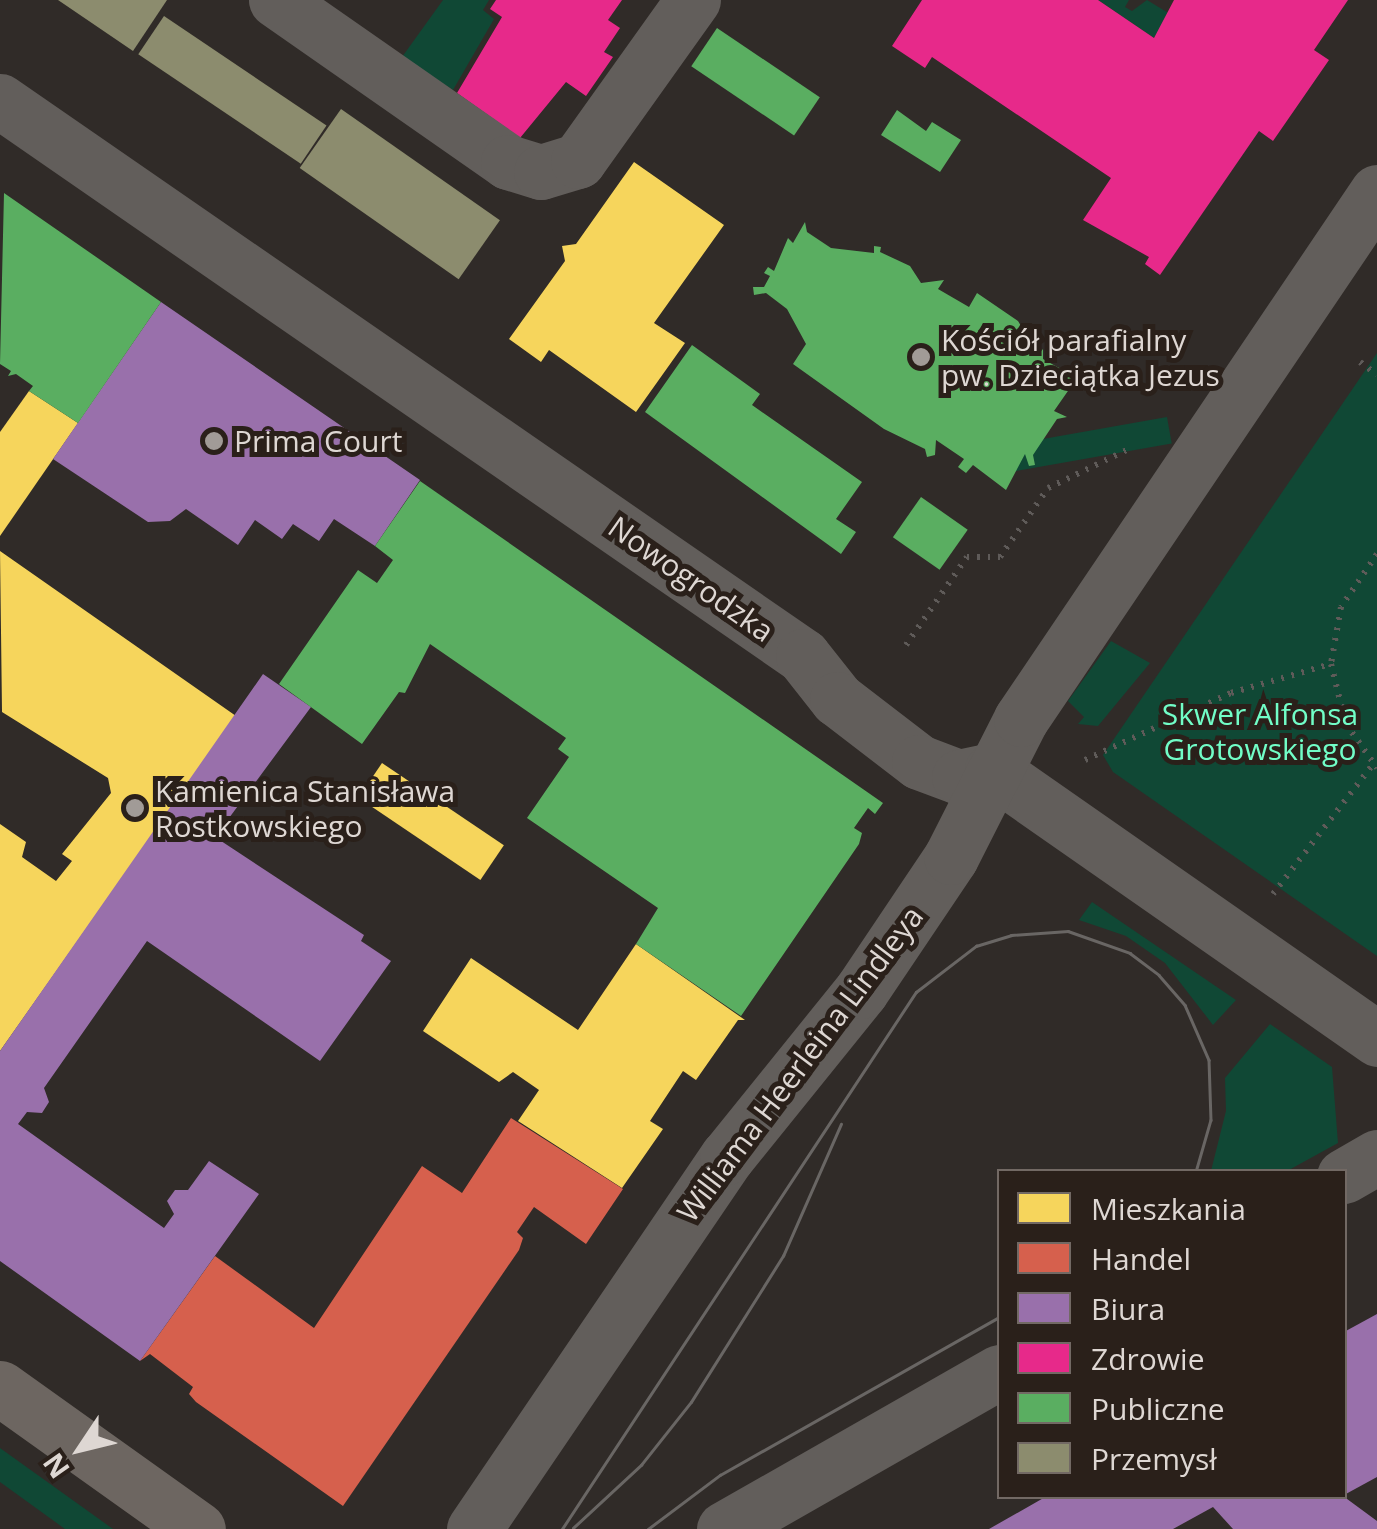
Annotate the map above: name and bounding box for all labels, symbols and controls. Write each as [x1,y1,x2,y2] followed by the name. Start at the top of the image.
[941,322,1220,392] place label: Kościół parafialny pw. Dzieciątka Jezus
[910,346,932,368] marker: Kościół parafialny pw. Dzieciątka Jezus
[234,423,402,459] place label: Prima Court
[203,430,225,452] marker: Prima Court
[601,509,781,649] street label: Nowogrodzka
[1162,696,1358,766] park label: Skwer Alfonsa Grotowskiego
[155,773,455,844] place label: Kamienica Stanisława Rostkowskiego
[124,797,146,819] marker: Kamienica Stanisława Rostkowskiego
[669,899,931,1229] street label: Williama Heerleina Lindleya
[997,1169,1347,1499] legend
[1091,1188,1246,1229] text: Mieszkania
[1091,1238,1191,1279] text: Handel
[1091,1288,1165,1329] text: Biura
[1091,1338,1205,1379] text: Zdrowie
[1091,1388,1225,1429] text: Publiczne
[30,1399,130,1499] north arrow
[1091,1438,1217,1479] text: Przemysł
[33,1446,78,1486] text: N

